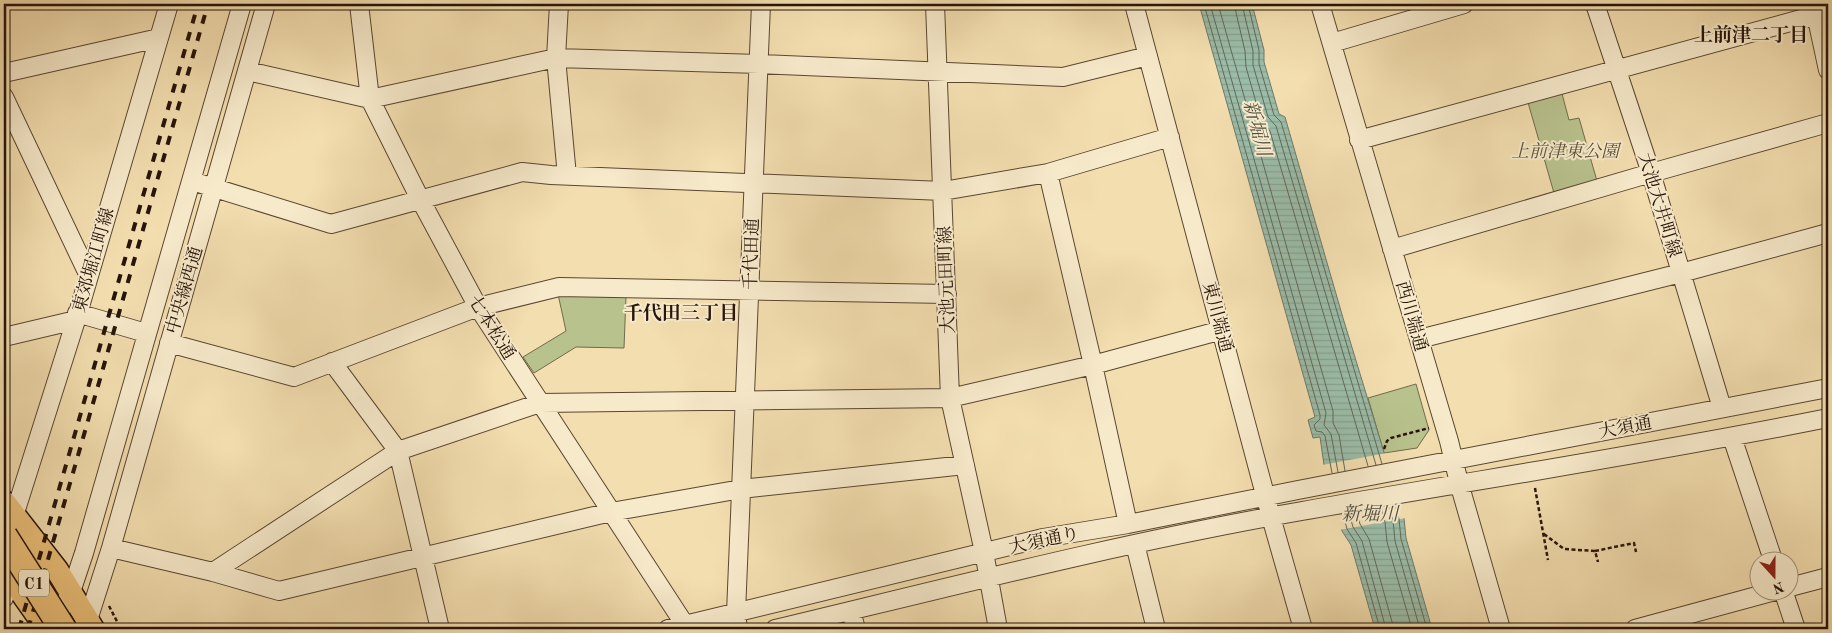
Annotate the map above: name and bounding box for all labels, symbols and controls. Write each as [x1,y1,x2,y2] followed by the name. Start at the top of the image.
[1694,24,1808,46] district label: 上前津二丁目
[1239,98,1275,161] water label: 新堀川
[1511,141,1622,161] park label: 上前津東公園
[1635,150,1685,260] street label: 大池大井町線
[69,205,117,315] street label: 東郊堀江町線
[740,218,762,290] street label: 千代田通
[934,226,958,334] street label: 大池元田町線
[162,244,206,336] street label: 中央線西通
[1392,279,1431,353] street label: 西川端通
[1199,280,1237,354] street label: 東川端通
[464,291,520,363] street label: 七本松通
[624,303,738,324] district label: 千代田三丁目
[1597,412,1653,442] street label: 大須通
[1341,504,1400,525] water label: 新堀川
[1007,523,1081,557] street label: 大須通り
[1750,550,1800,600] north arrow
[19,570,49,596] road number: C1
[1771,579,1786,596] text: N

